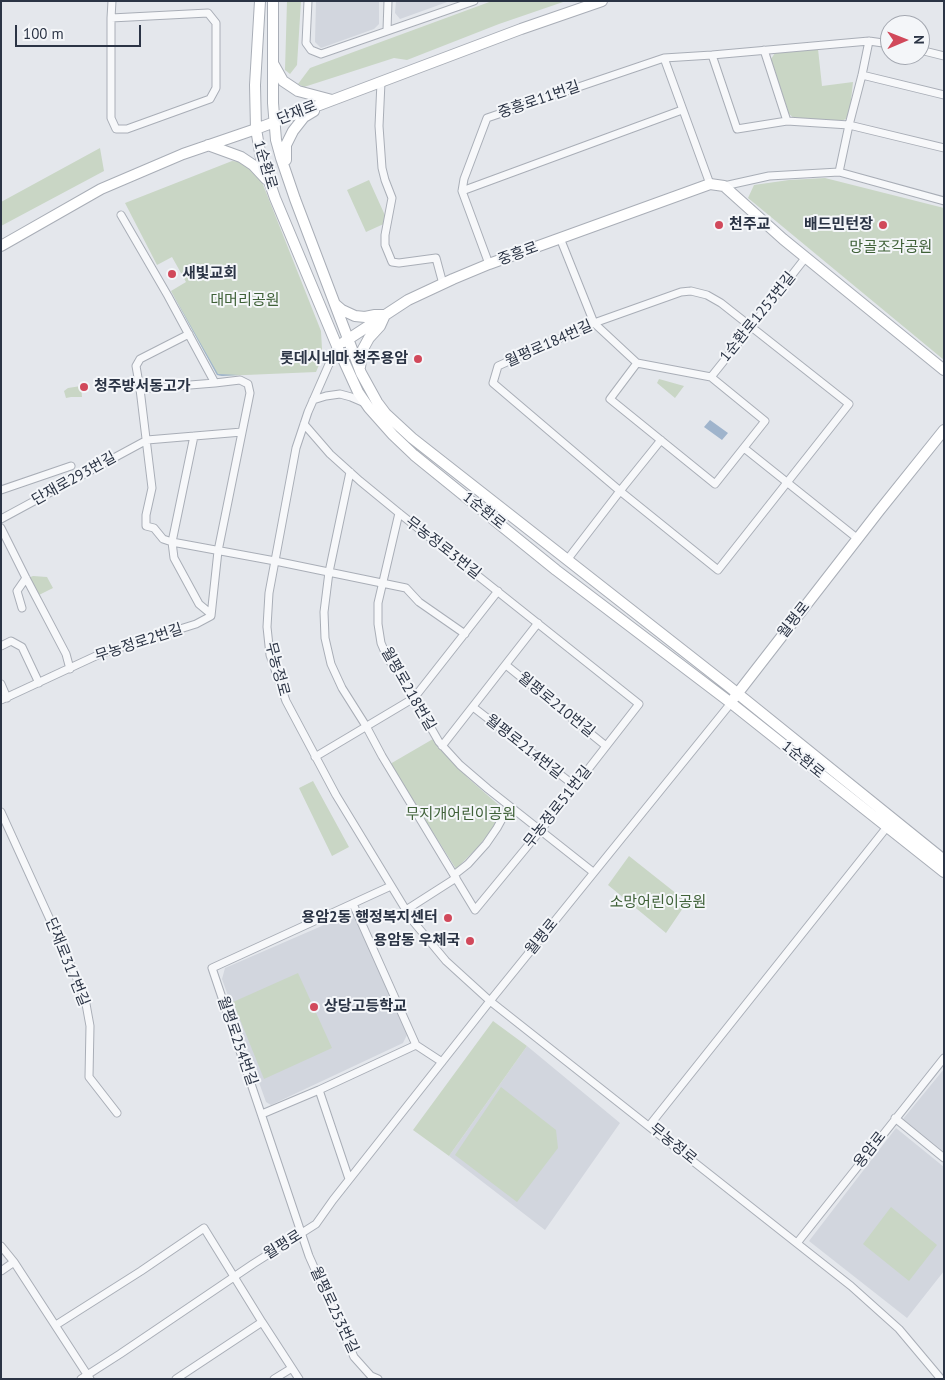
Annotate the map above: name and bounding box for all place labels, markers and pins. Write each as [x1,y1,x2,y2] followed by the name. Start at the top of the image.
[729,216,770,234] place label: 천주교
[804,216,873,234] place label: 배드민턴장
[713,219,725,231] marker: 천주교
[877,219,889,231] marker: 배드민턴장
[182,265,237,283] place label: 새빛교회
[166,268,178,280] marker: 새빛교회
[280,350,408,368] place label: 롯데시네마 청주용암
[412,353,424,365] marker: 롯데시네마 청주용암
[94,378,191,396] place label: 청주방서동고가
[78,381,90,393] marker: 청주방서동고가
[302,909,438,927] place label: 용암2동 행정복지센터
[442,912,454,924] marker: 용암2동 행정복지센터
[373,932,460,950] place label: 용암동 우체국
[464,935,476,947] marker: 용암동 우체국
[324,998,407,1016] place label: 상당고등학교
[308,1001,320,1013] marker: 상당고등학교

